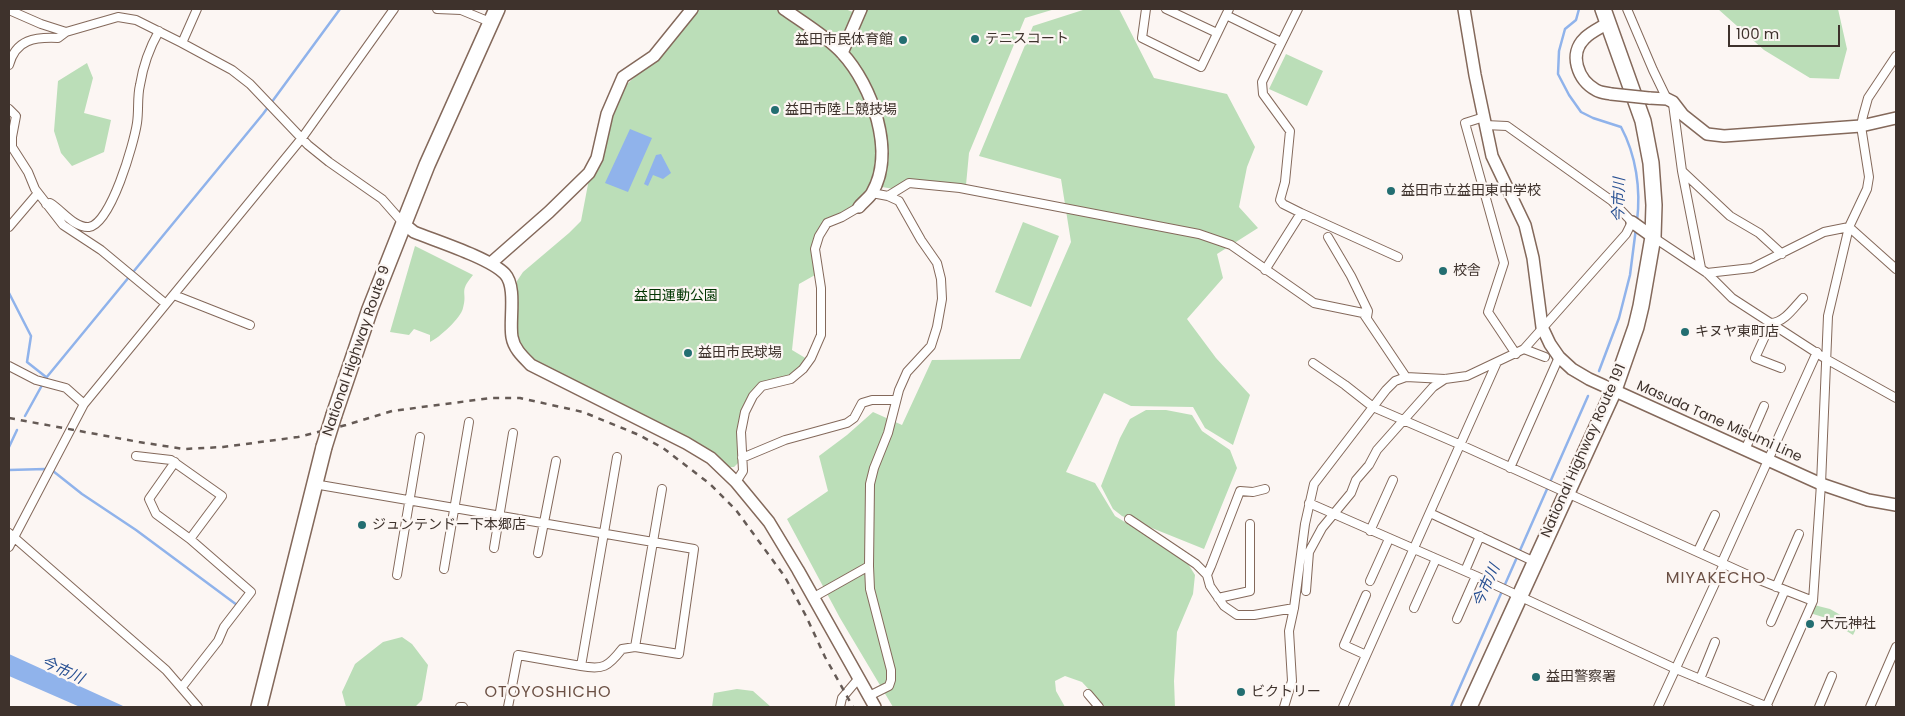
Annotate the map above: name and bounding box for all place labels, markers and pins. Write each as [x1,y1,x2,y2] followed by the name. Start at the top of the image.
[985,31,1069,47] place label: テニスコート
[795,32,893,48] place label: 益田市民体育館
[969,33,981,45] marker: テニスコート
[897,34,909,46] marker: 益田市民体育館
[785,102,897,118] place label: 益田市陸上競技場
[769,104,781,116] marker: 益田市陸上競技場
[1401,183,1541,199] place label: 益田市立益田東中学校
[1385,185,1397,197] marker: 益田市立益田東中学校
[1453,263,1481,279] place label: 校舎
[1437,265,1449,277] marker: 校舎
[1695,324,1779,340] place label: キヌヤ東町店
[1679,326,1691,338] marker: キヌヤ東町店
[698,345,782,361] place label: 益田市民球場
[682,347,694,359] marker: 益田市民球場
[372,517,526,533] place label: ジュンテンドー下本郷店
[356,519,368,531] marker: ジュンテンドー下本郷店
[1820,616,1876,632] place label: 大元神社
[1804,618,1816,630] marker: 大元神社
[1546,669,1616,685] place label: 益田警察署
[1530,671,1542,683] marker: 益田警察署
[1251,684,1321,700] place label: ビクトリー
[1235,686,1247,698] marker: ビクトリー

